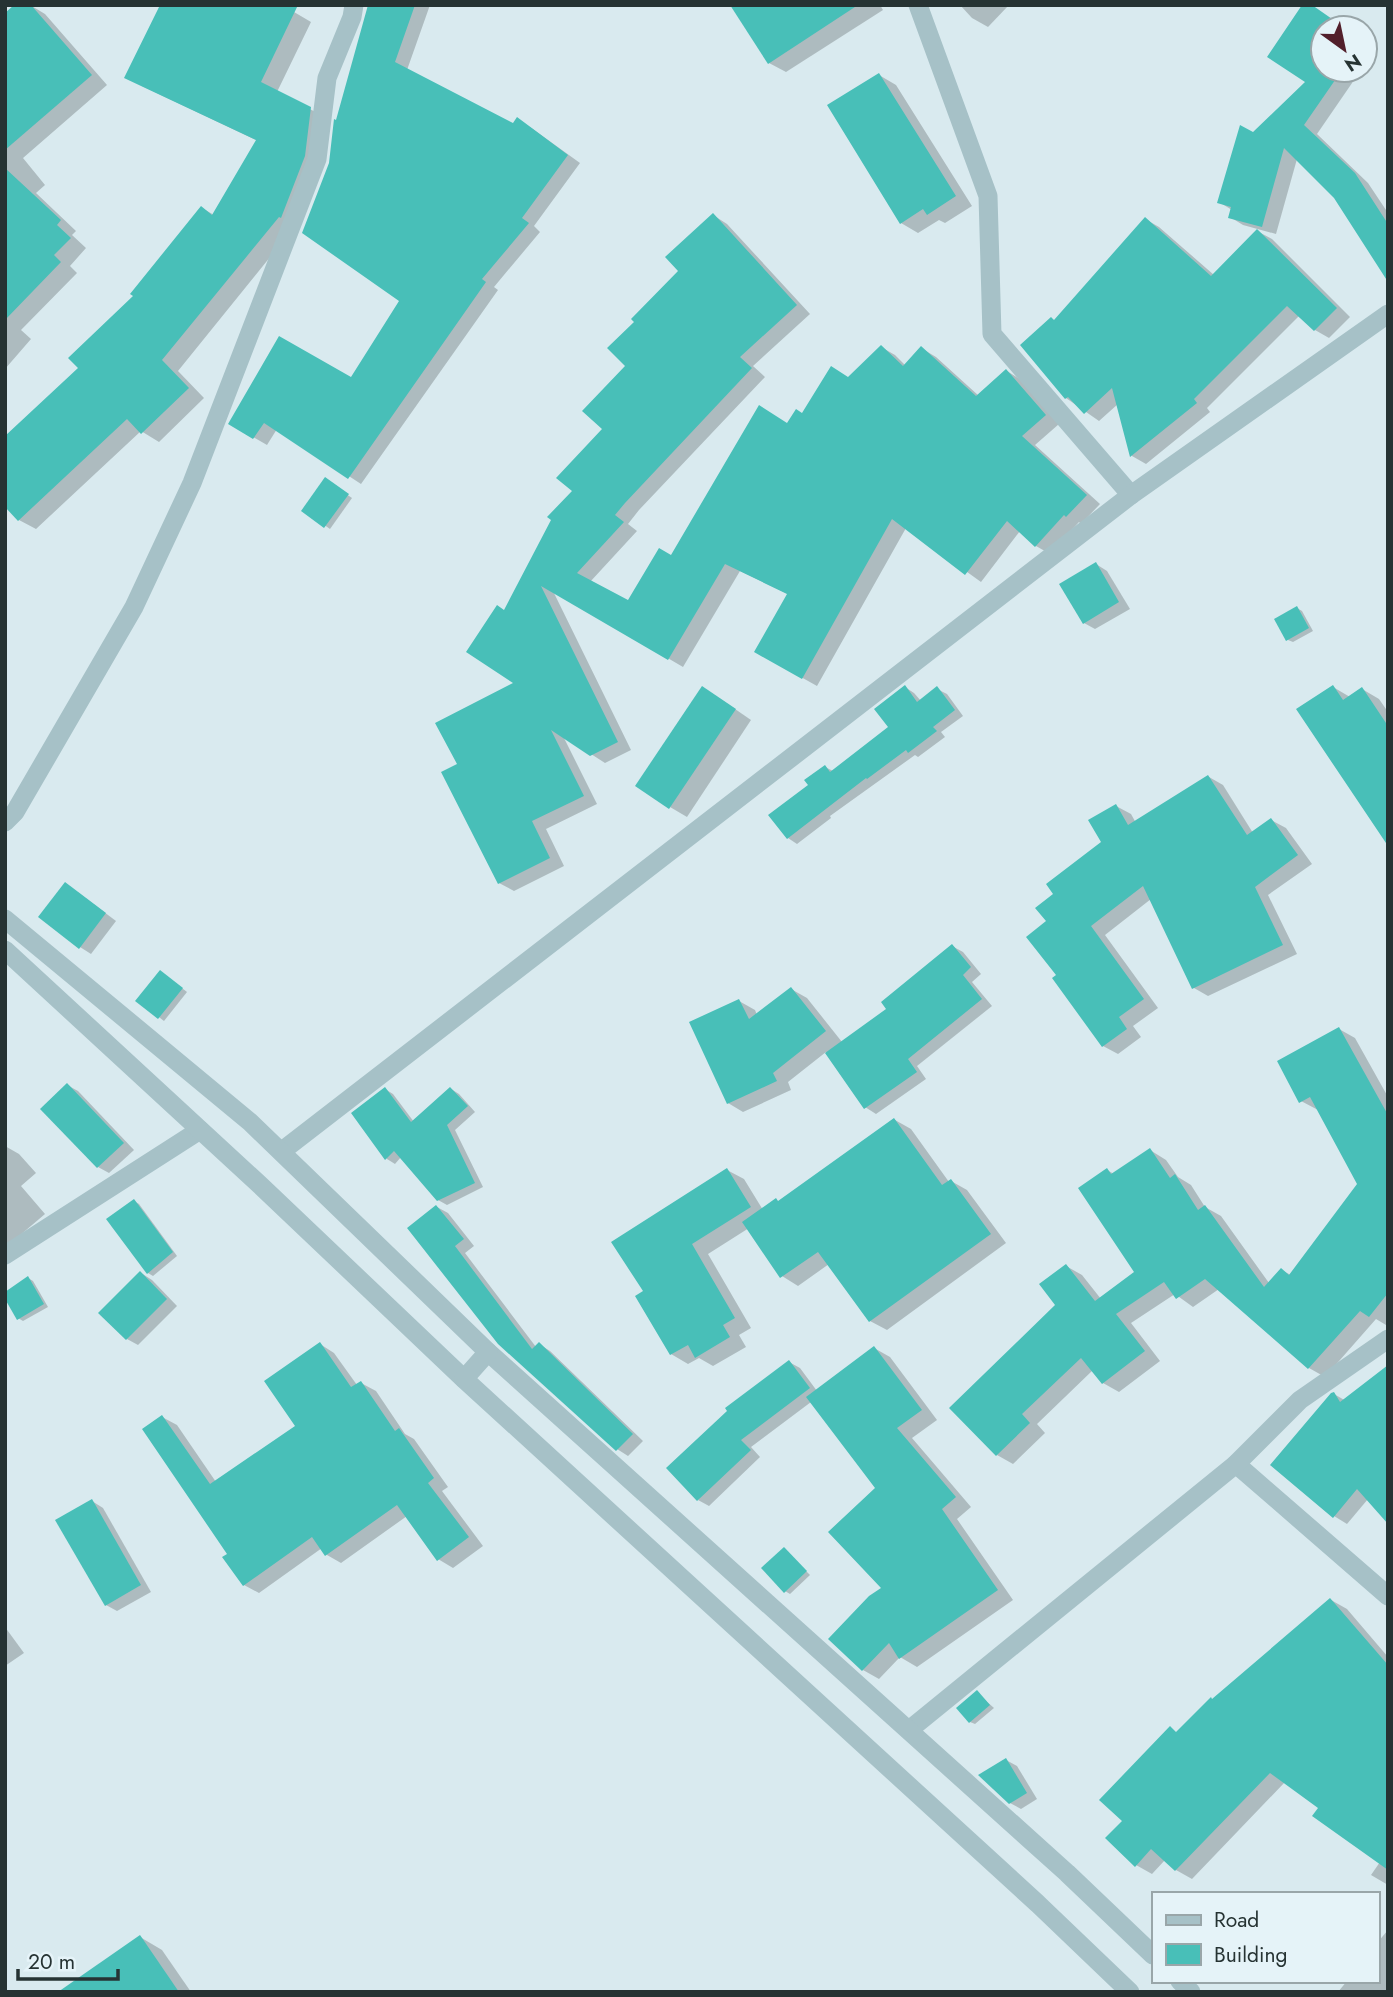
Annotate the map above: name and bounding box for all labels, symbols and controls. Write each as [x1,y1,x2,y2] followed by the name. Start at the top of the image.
[1309,14,1379,84] north arrow
[1339,47,1367,78] text: N
[1152,1892,1379,1983] legend
[1214,1905,1259,1935] text: Road
[18,1938,117,1982] scale bar
[1214,1940,1287,1970] text: Building
[28,1947,75,1977] text: 20 m

